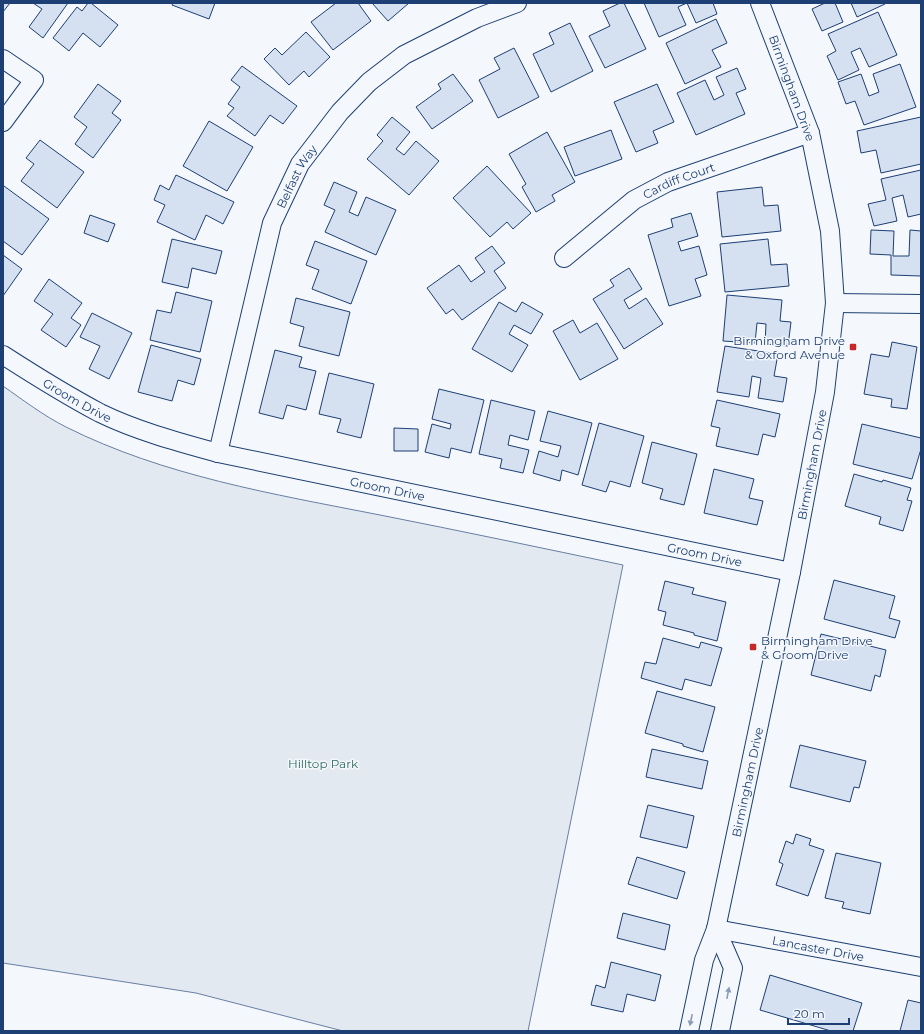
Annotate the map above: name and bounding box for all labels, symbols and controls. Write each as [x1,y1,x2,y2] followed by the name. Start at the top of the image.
[766,33,818,143] street label: Birmingham Drive
[273,141,320,210] street label: Belfast Way
[640,159,717,202] street label: Cardiff Court
[733,333,845,362] place label: Birmingham Drive & Oxford Avenue
[848,342,858,352] marker: Birmingham Drive & Oxford Avenue
[40,375,114,425] street label: Groom Drive
[794,408,829,521] street label: Birmingham Drive
[349,473,426,503] street label: Groom Drive
[666,539,744,569] street label: Groom Drive
[761,633,873,662] place label: Birmingham Drive & Groom Drive
[748,642,758,652] marker: Birmingham Drive & Groom Drive
[728,726,766,838] street label: Birmingham Drive
[288,756,359,771] park label: Hilltop Park
[771,932,866,964] street label: Lancaster Drive
[725,987,731,999] one-way arrow
[788,1000,849,1026] scale bar
[794,1006,825,1021] text: 20 m
[688,1014,694,1026] one-way arrow

